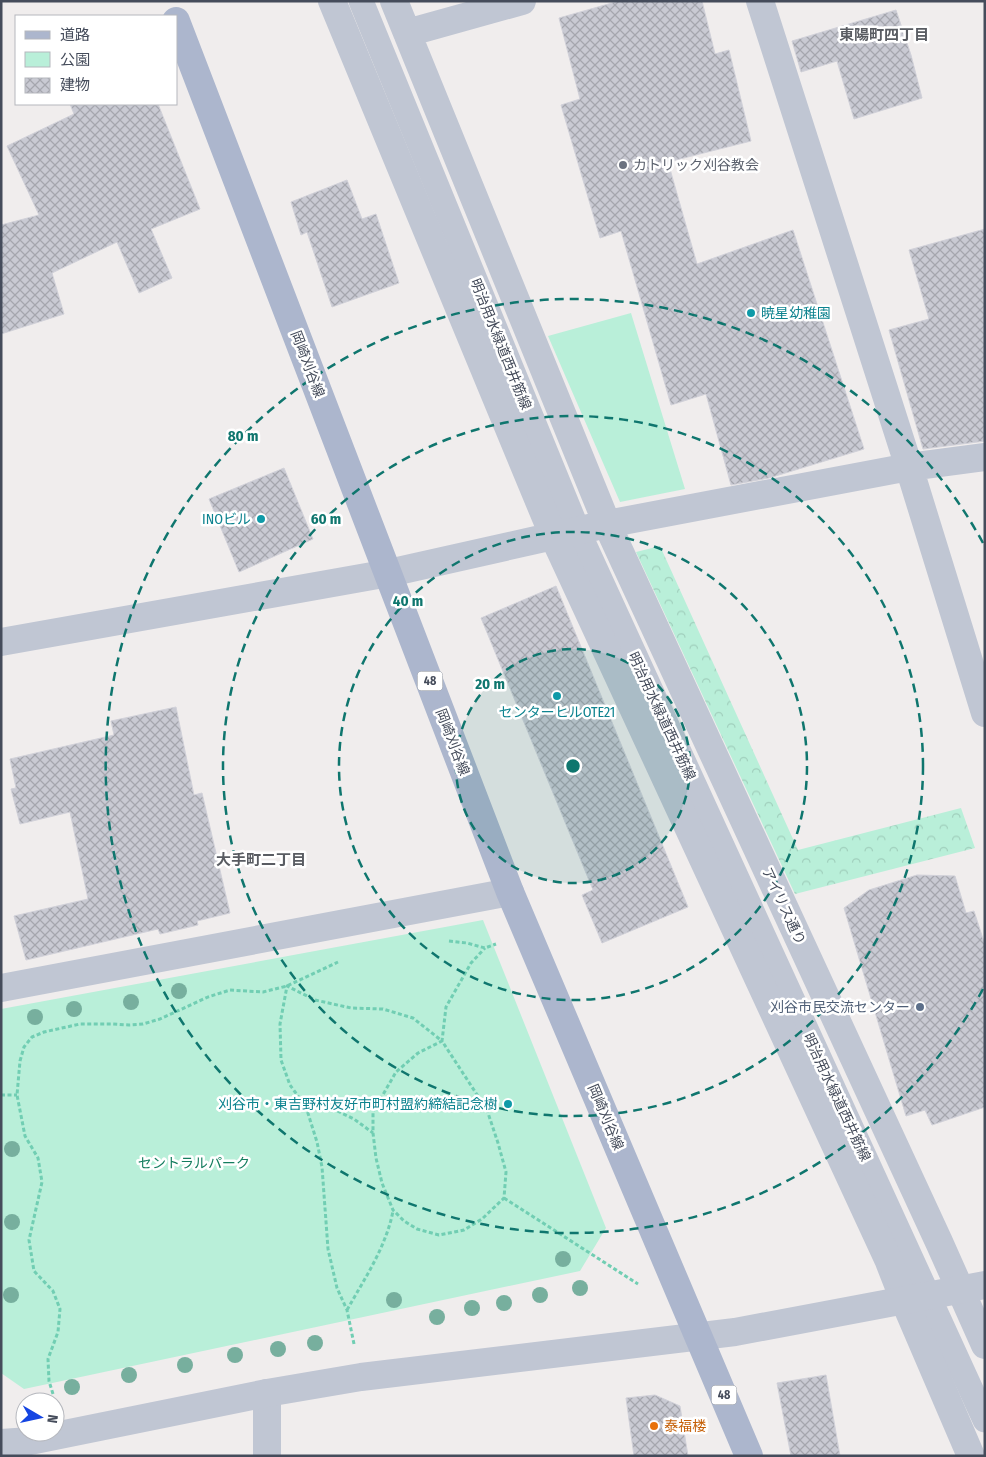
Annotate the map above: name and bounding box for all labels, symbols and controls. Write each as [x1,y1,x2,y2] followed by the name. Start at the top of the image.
[15,15,178,105] legend
[60,26,90,44] text: 道路
[839,26,929,44] district label: 東陽町四丁目
[60,51,90,69] text: 公園
[60,76,90,94] text: 建物
[633,157,759,174] place label: カトリック刈谷教会
[617,159,629,171] marker: カトリック刈谷教会
[466,276,535,412] street label: 明治用水緑道西井筋線
[761,305,831,322] place label: 暁星幼稚園
[745,307,757,319] marker: 暁星幼稚園
[287,328,328,400] street label: 岡崎刈谷線
[228,427,258,445] text: 80 m
[311,510,341,528] text: 60 m
[202,511,251,528] place label: INOビル
[255,513,267,525] marker: INOビル
[393,592,423,610] text: 40 m
[624,649,699,783] street label: 明治用水緑道西井筋線
[418,671,442,690] road number: 48
[474,675,505,693] text: 20 m
[551,690,563,702] marker: センターヒルOTE21
[499,704,615,721] place label: センターヒルOTE21
[432,706,473,778] street label: 岡崎刈谷線
[564,757,582,775] centre of rings
[216,851,306,869] district label: 大手町二丁目
[758,865,809,948] street label: アイリス通り
[770,999,910,1016] place label: 刈谷市民交流センター
[914,1001,926,1013] marker: 刈谷市民交流センター
[799,1030,874,1164] street label: 明治用水緑道西井筋線
[584,1082,627,1153] street label: 岡崎刈谷線
[218,1096,498,1113] place label: 刈谷市・東吉野村友好市町村盟約締結記念樹
[502,1098,514,1110] marker: 刈谷市・東吉野村友好市町村盟約締結記念樹
[138,1155,250,1172] park label: セントラルパーク
[712,1386,736,1404] road number: 48
[15,1392,65,1442] north arrow
[43,1413,61,1424] text: N
[664,1418,707,1435] place label: 泰福楼
[648,1420,660,1432] marker: 泰福楼

